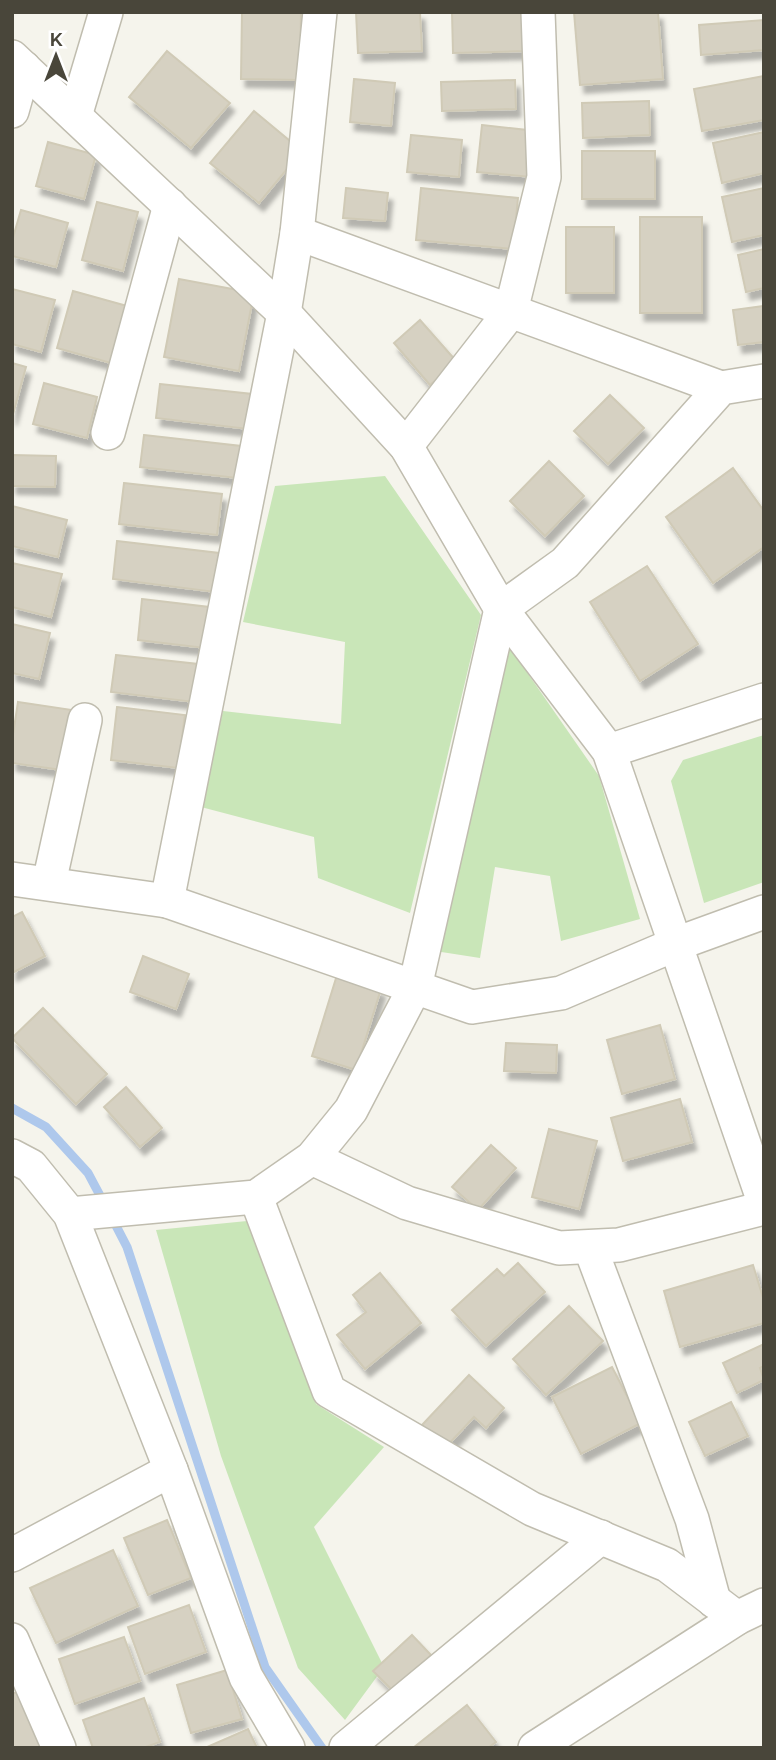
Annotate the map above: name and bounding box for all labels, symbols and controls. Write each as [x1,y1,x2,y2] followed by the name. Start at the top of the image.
[21,21,91,91] north arrow
[50,28,63,50] text: K

